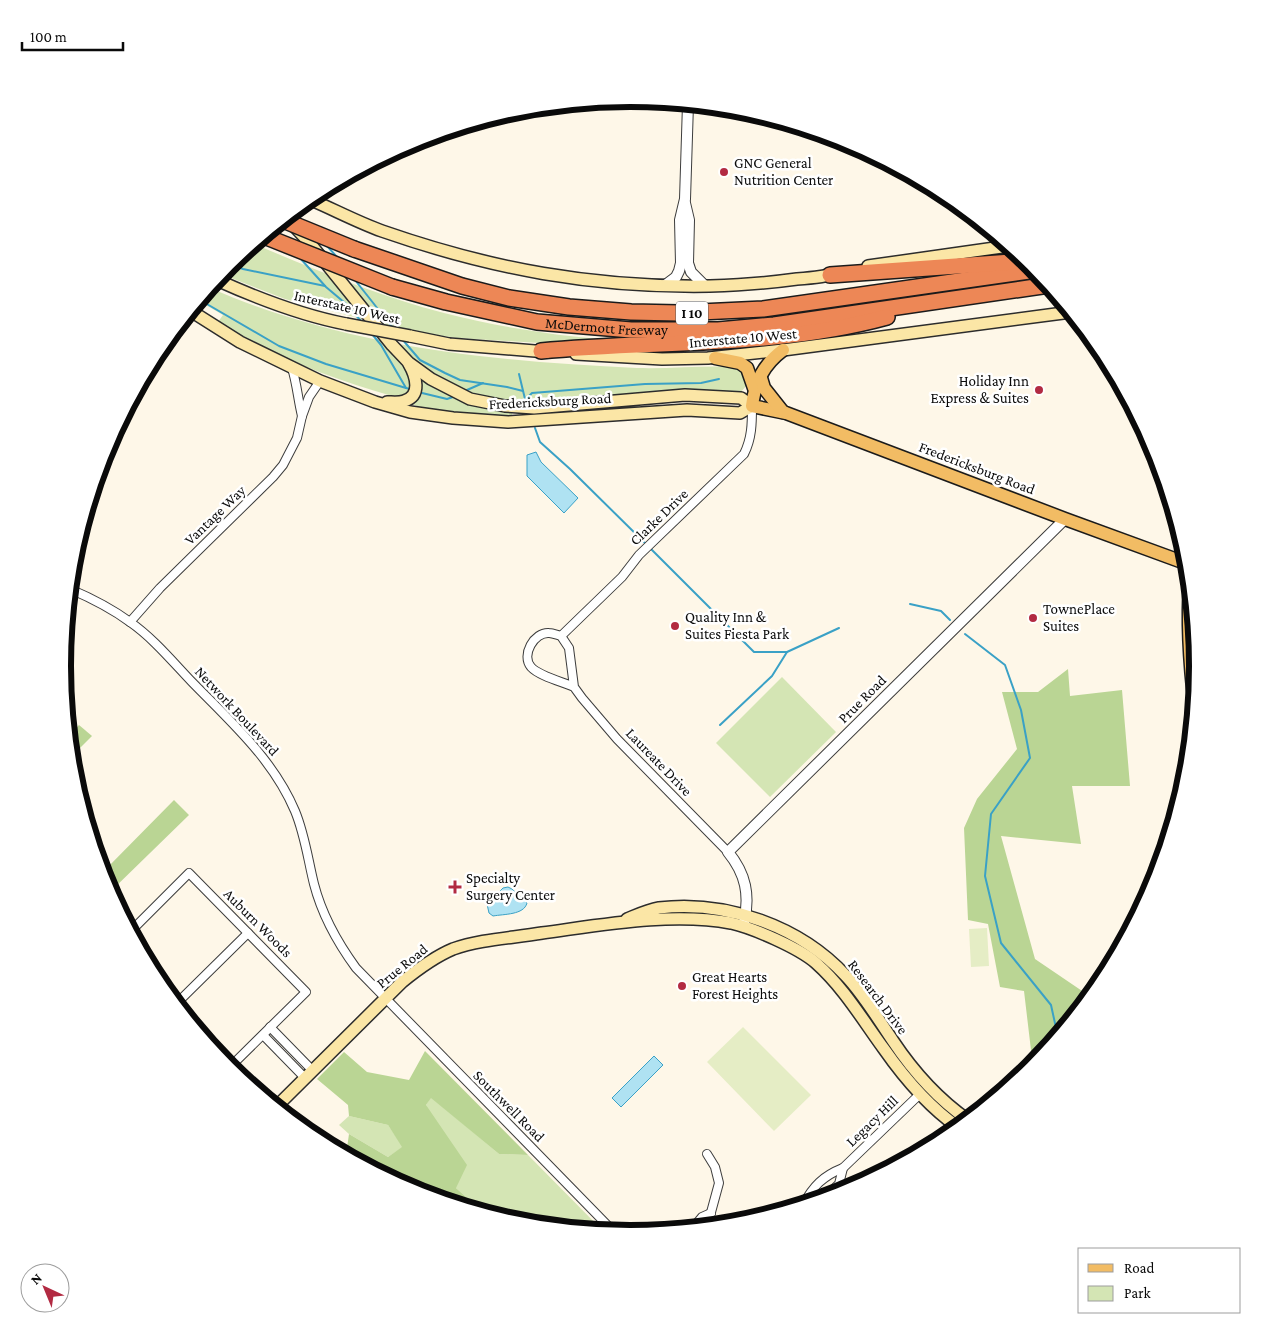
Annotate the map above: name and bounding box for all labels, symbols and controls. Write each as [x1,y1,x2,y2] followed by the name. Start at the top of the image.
[22,20,124,52] scale bar
[30,29,67,45] text: 100 m
[734,155,834,188] place label: GNC General Nutrition Center
[718,166,730,178] marker: GNC General Nutrition Center
[293,287,402,327] street label: Interstate 10 West
[676,302,708,324] road number: I 10
[545,315,668,339] street label: McDermott Freeway
[688,325,799,351] street label: Interstate 10 West
[931,373,1029,407] place label: Holiday Inn Express & Suites
[1033,384,1045,396] marker: Holiday Inn Express & Suites
[488,390,612,413] street label: Fredericksburg Road
[916,439,1037,498] street label: Fredericksburg Road
[181,482,249,549] street label: Vantage Way
[627,485,691,548] street label: Clarke Drive
[1043,601,1115,634] place label: TownePlace Suites
[685,609,790,642] place label: Quality Inn & Suites Fiesta Park
[1027,612,1039,624] marker: TownePlace Suites
[669,620,681,632] marker: Quality Inn & Suites Fiesta Park
[192,663,282,759] street label: Network Boulevard
[835,672,889,726] street label: Prue Road
[623,725,696,799] street label: Laureate Drive
[466,870,556,904] place label: Specialty Surgery Center
[448,880,462,894] marker: Specialty Surgery Center
[221,886,296,961] street label: Auburn Woods
[373,941,431,991] street label: Prue Road
[845,957,911,1038] street label: Research Drive
[692,969,778,1003] place label: Great Hearts Forest Heights
[676,980,688,992] marker: Great Hearts Forest Heights
[470,1067,548,1145] street label: Southwell Road
[843,1092,902,1150] street label: Legacy Hill
[1078,1248,1241,1313] legend
[1124,1260,1155,1276] text: Road
[20,1263,70,1313] north arrow
[27,1269,45,1288] text: N
[1124,1285,1151,1301] text: Park

